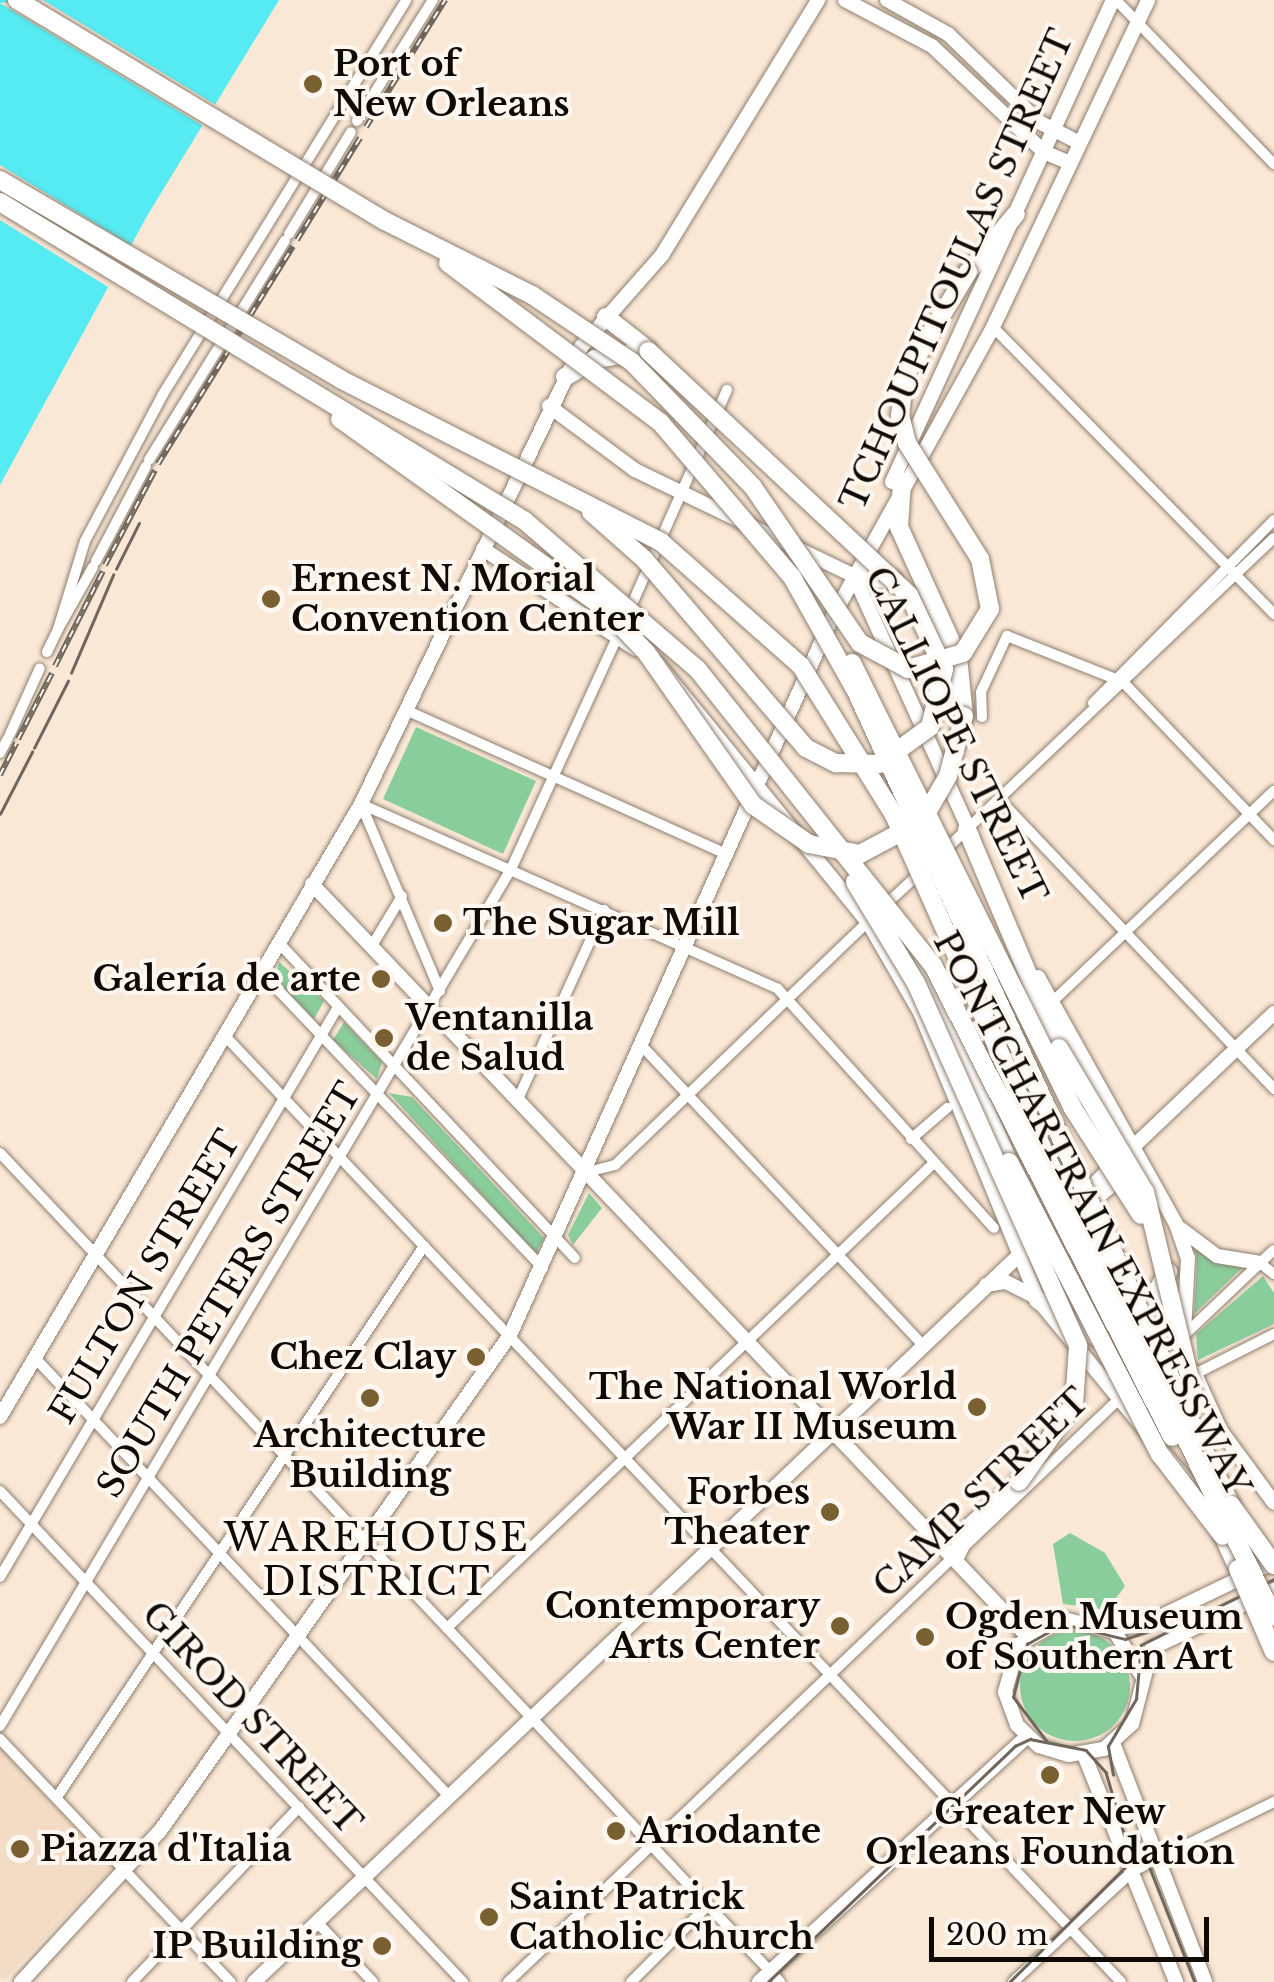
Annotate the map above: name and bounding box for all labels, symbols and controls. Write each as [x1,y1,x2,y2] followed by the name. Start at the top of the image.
[832,23,1082,517] street label: TCHOUPITOULAS STREET
[333,43,571,125] place label: Port of New Orleans
[302,73,324,95] marker: Port of New Orleans
[291,558,644,640] place label: Ernest N. Morial Convention Center
[856,560,1056,910] street label: CALLIOPE STREET
[260,588,282,610] marker: Ernest N. Morial Convention Center
[463,902,740,944] place label: The Sugar Mill
[432,912,454,934] marker: The Sugar Mill
[925,924,1259,1504] street label: PONTCHARTRAIN EXPRESSWAY
[92,958,361,1000] place label: Galería de arte
[370,968,392,990] marker: Galería de arte
[406,997,594,1079] place label: Ventanilla de Salud
[371,1025,397,1051] marker: Ventanilla de Salud
[88,1075,370,1505] street label: SOUTH PETERS STREET
[41,1123,249,1431] street label: FULTON STREET
[269,1336,456,1378] place label: Chez Clay
[465,1346,487,1368] marker: Chez Clay
[588,1366,957,1448] place label: The National World War II Museum
[864,1379,1098,1607] street label: CAMP STREET
[359,1387,381,1409] marker: Architecture Building
[966,1396,988,1418] marker: The National World War II Museum
[254,1414,486,1496] place label: Architecture Building
[664,1471,810,1553] place label: Forbes Theater
[819,1501,841,1523] marker: Forbes Theater
[224,1515,530,1605] district label: WAREHOUSE DISTRICT
[545,1585,820,1667] place label: Contemporary Arts Center
[133,1593,371,1843] street label: GIROD STREET
[945,1596,1243,1678] place label: Ogden Museum of Southern Art
[829,1615,851,1637] marker: Contemporary Arts Center
[914,1626,936,1648] marker: Ogden Museum of Southern Art
[1039,1764,1061,1786] marker: Greater New Orleans Foundation
[865,1791,1235,1873] place label: Greater New Orleans Foundation
[636,1810,821,1852] place label: Ariodante
[605,1820,627,1842] marker: Ariodante
[40,1828,292,1870] place label: Piazza d'Italia
[9,1838,31,1860] marker: Piazza d'Italia
[509,1876,814,1958] place label: Saint Patrick Catholic Church
[934,1897,1214,1959] scale bar
[478,1906,500,1928] marker: Saint Patrick Catholic Church
[946,1916,1048,1953] text: 200 m
[151,1925,362,1967] place label: IP Building
[371,1935,393,1957] marker: IP Building

